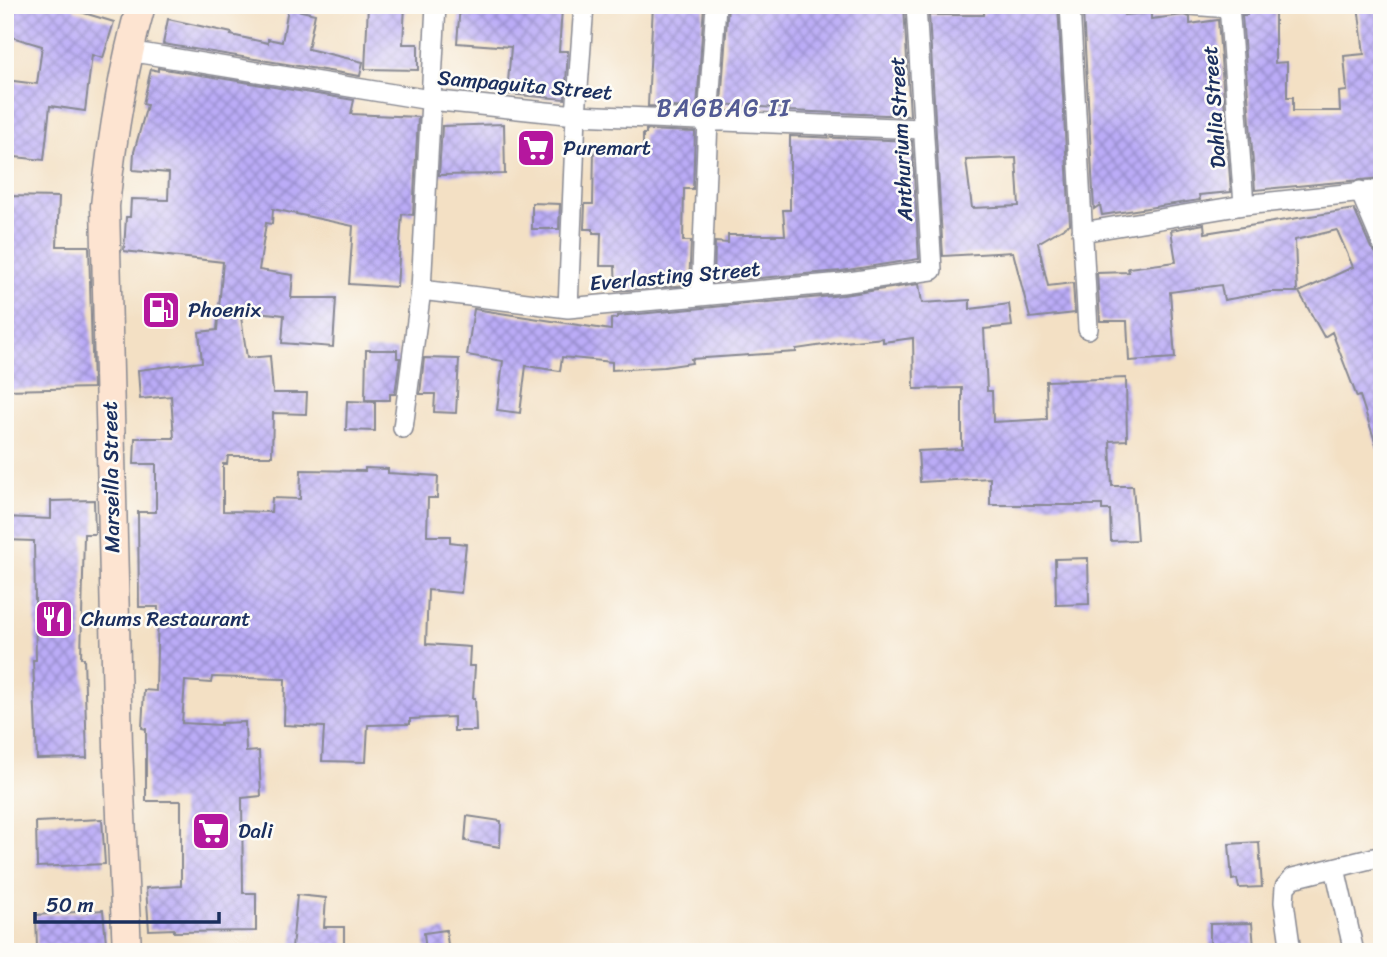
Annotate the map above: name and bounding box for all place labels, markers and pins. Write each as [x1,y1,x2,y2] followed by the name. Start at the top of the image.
[515,127,557,169] supermarket icon: Puremart
[563,129,651,167] place label: Puremart
[140,289,182,331] fuel station icon: Phoenix
[188,291,261,329] place label: Phoenix
[33,598,75,640] restaurant icon: Chums Restaurant
[81,600,250,638] place label: Chums Restaurant
[190,810,232,852] supermarket icon: Dali
[238,812,274,850] place label: Dali

